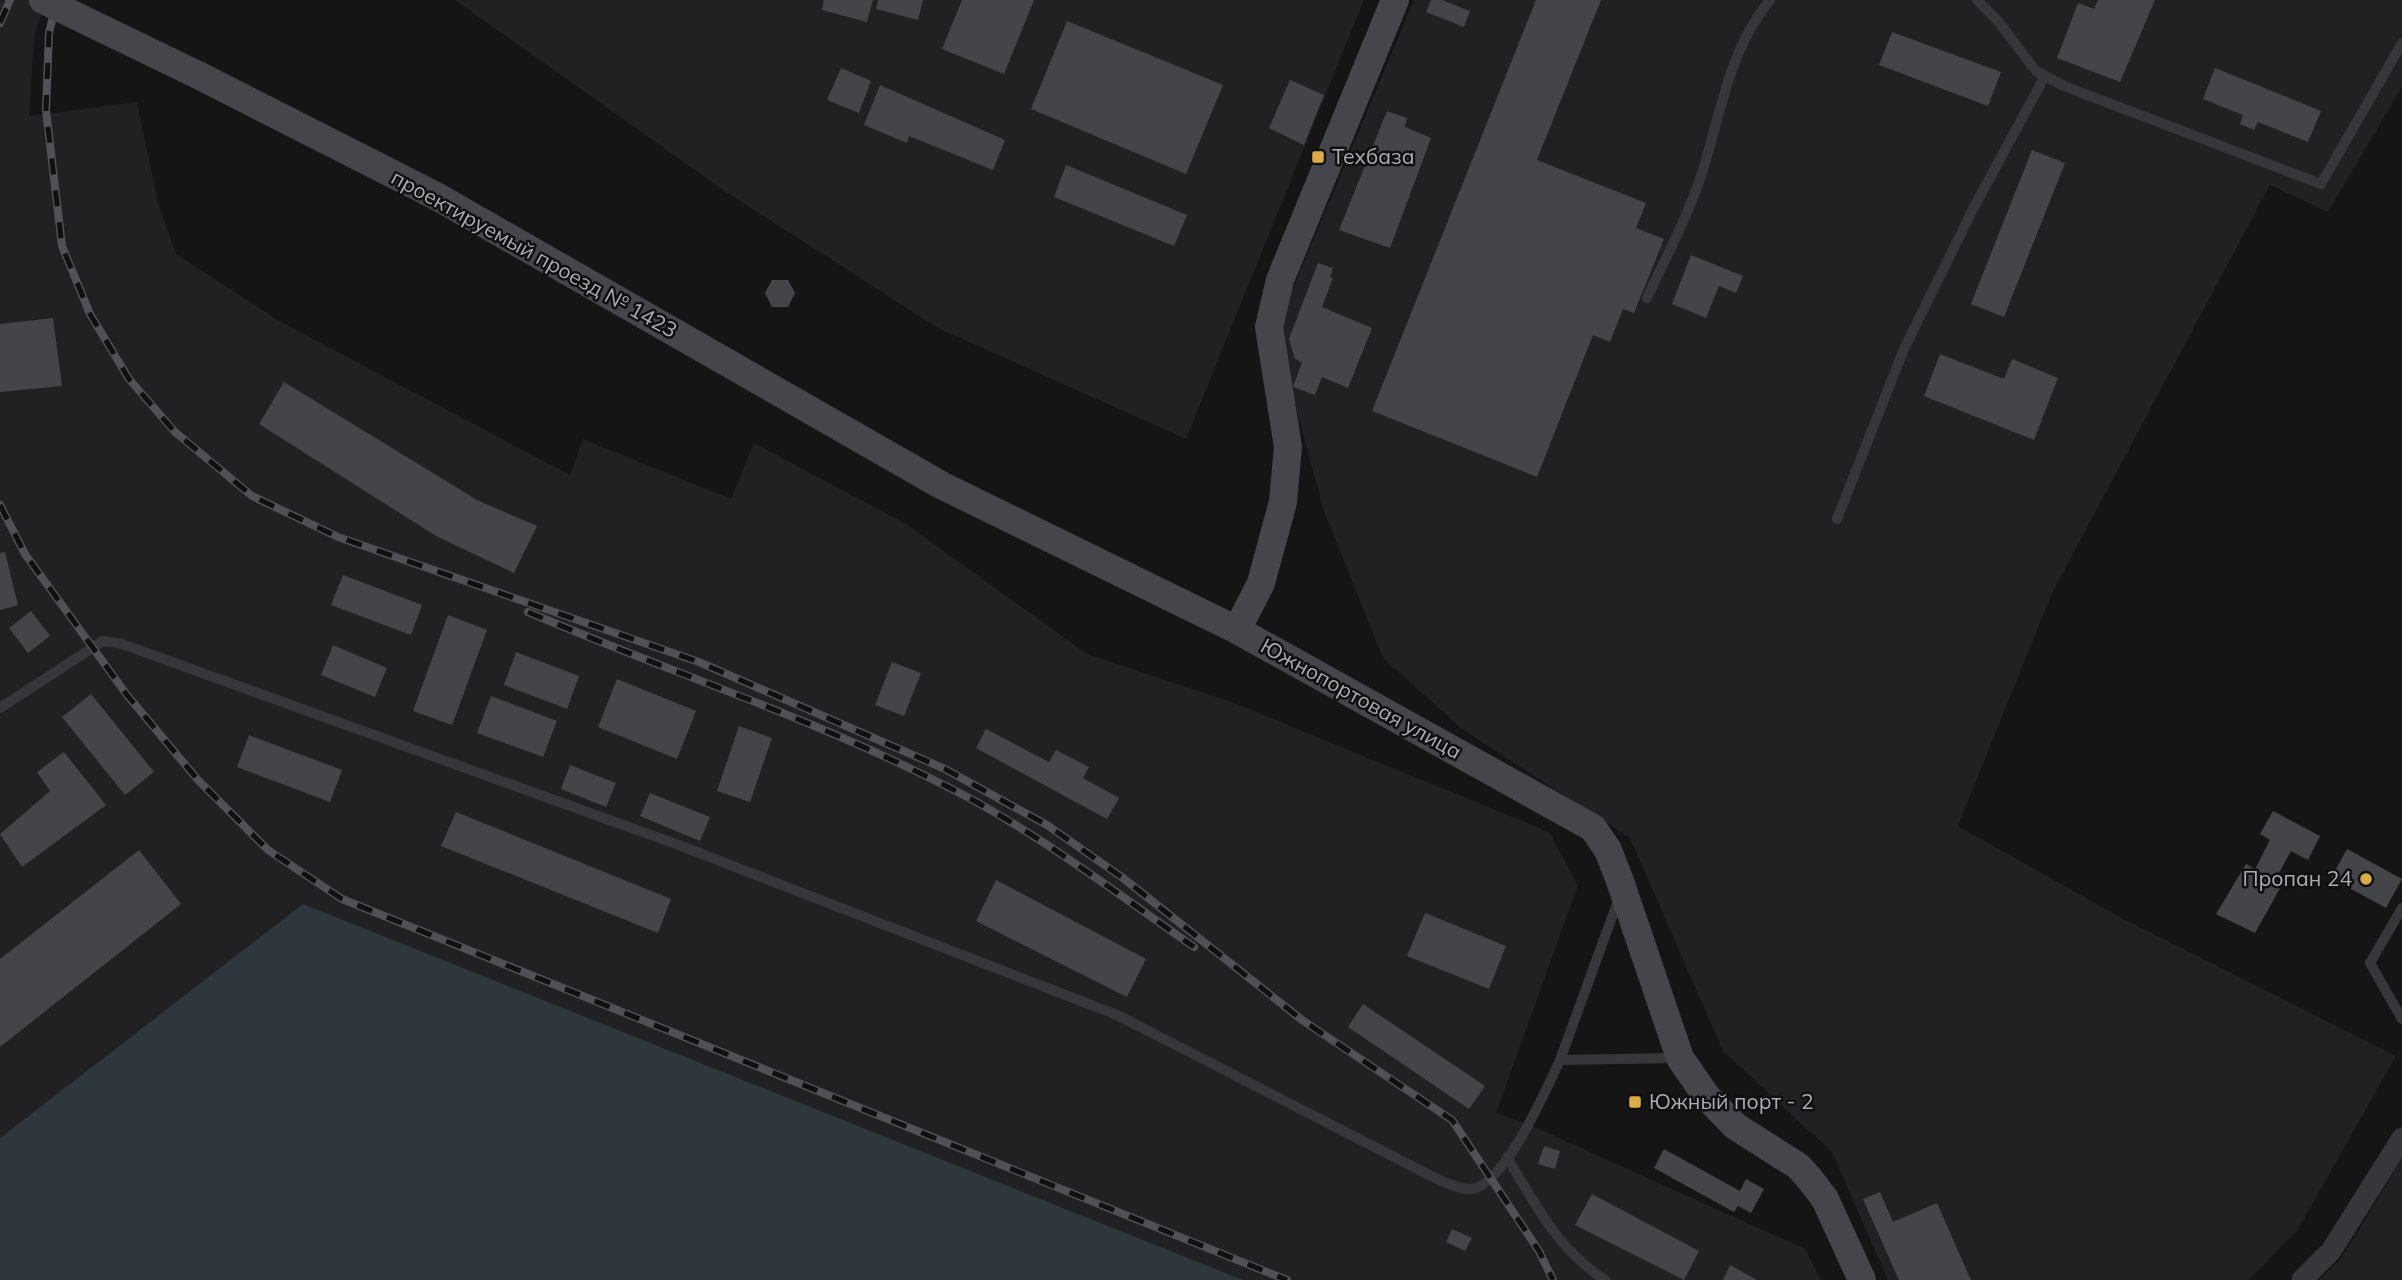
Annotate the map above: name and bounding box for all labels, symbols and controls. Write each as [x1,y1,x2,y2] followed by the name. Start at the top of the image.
[1332,143,1414,169] place label: Техбаза
[1310,149,1326,165] marker: Техбаза
[387,164,682,343] street label: проектируемый проезд № 1423
[1257,632,1466,764] street label: Южнопортовая улица
[2242,865,2352,891] place label: Пропан 24
[2358,871,2374,887] marker: Пропан 24
[1649,1088,1814,1114] place label: Южный порт - 2
[1627,1094,1643,1110] marker: Южный порт - 2

